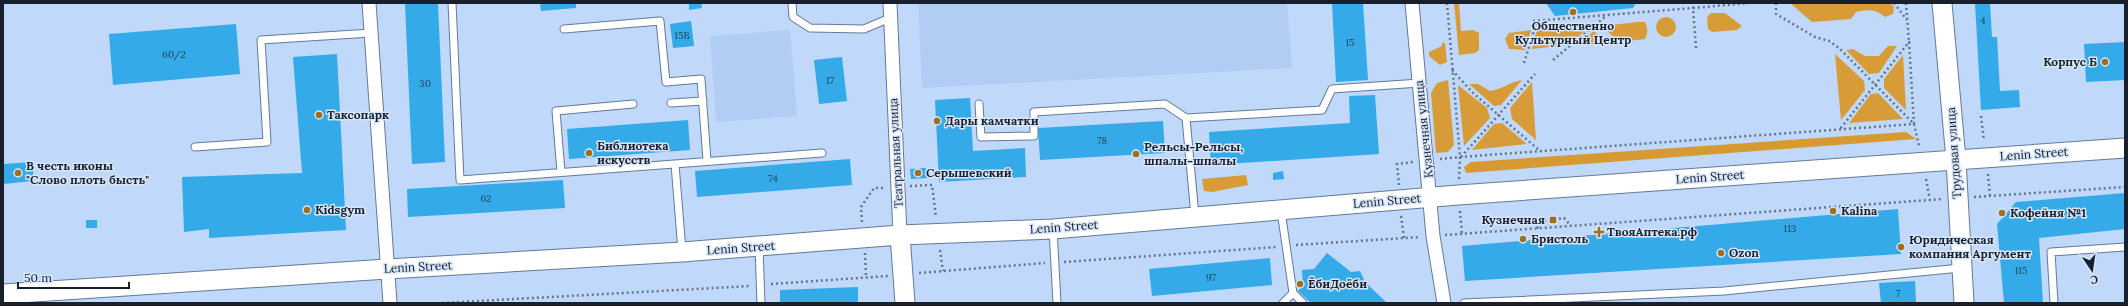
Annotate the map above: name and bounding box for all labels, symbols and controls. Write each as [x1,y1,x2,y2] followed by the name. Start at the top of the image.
[1568,7,1578,17] marker: Общественно Культурный Центр
[1980,14,1986,27] house number: 4
[1515,18,1631,47] place label: Общественно Культурный Центр
[674,29,690,42] house number: 15В
[1345,36,1355,49] house number: 15
[162,48,186,61] house number: 60/2
[2043,54,2097,69] place label: Корпус Б
[2100,57,2110,67] marker: Корпус Б
[826,74,835,87] house number: 17
[419,77,431,90] house number: 30
[1411,79,1436,179] street label: Кузнечная улица
[885,98,906,208] street label: Театральная улица
[327,107,389,122] place label: Таксопарк
[1943,107,1964,199] street label: Трудовая улица
[314,110,324,120] marker: Таксопарк
[945,113,1039,128] place label: Дары камчатки
[932,116,942,126] marker: Дары камчатки
[1097,134,1107,147] house number: 78
[597,138,669,167] place label: Библиотека искусств
[1144,139,1243,168] place label: Рельсы-Рельсы, шпалы-шпалы
[1999,144,2069,163] street label: Lenin Street
[584,148,594,158] marker: Библиотека искусств
[1131,149,1141,159] marker: Рельсы-Рельсы, шпалы-шпалы
[26,158,149,187] place label: В честь иконы "Слово плоть бысть"
[926,165,1012,180] place label: Серышевский
[1675,167,1745,186] street label: Lenin Street
[13,168,23,178] marker: В честь иконы "Слово плоть бысть"
[913,168,923,178] marker: Серышевский
[768,172,779,185] house number: 74
[1352,190,1422,211] street label: Lenin Street
[480,192,492,205] house number: 62
[315,202,365,217] place label: Kidsgym
[1841,203,1878,218] place label: Kalina
[302,205,312,215] marker: Kidsgym
[2010,205,2086,220] place label: Кофейня №1
[1828,206,1838,216] marker: Kalina
[1997,208,2007,218] marker: Кофейня №1
[1481,212,1545,227] place label: Кузнечная
[1548,215,1558,225] marker: Кузнечная
[1029,217,1099,236] street label: Lenin Street
[1784,222,1797,235] house number: 113
[1607,224,1698,239] place label: ТвояАптека.рф
[1594,227,1604,237] marker: ТвояАптека.рф
[1531,231,1588,246] place label: Бристоль
[1909,232,2031,261] place label: Юридическая компания Аргумент
[1518,234,1528,244] marker: Бристоль
[706,238,776,257] street label: Lenin Street
[1896,242,1906,252] marker: Юридическая компания Аргумент
[1729,245,1759,260] place label: Ozon
[1716,248,1726,258] marker: Ozon
[2072,250,2112,290] north arrow
[383,257,453,276] street label: Lenin Street
[18,264,129,290] scale bar
[2015,264,2027,277] house number: 115
[24,270,52,285] text: 50 m
[1206,271,1216,284] house number: 97
[2089,272,2100,288] text: С
[1308,276,1367,291] place label: ЁбиДоёби
[1295,279,1305,289] marker: ЁбиДоёби
[1896,287,1901,300] house number: 7

